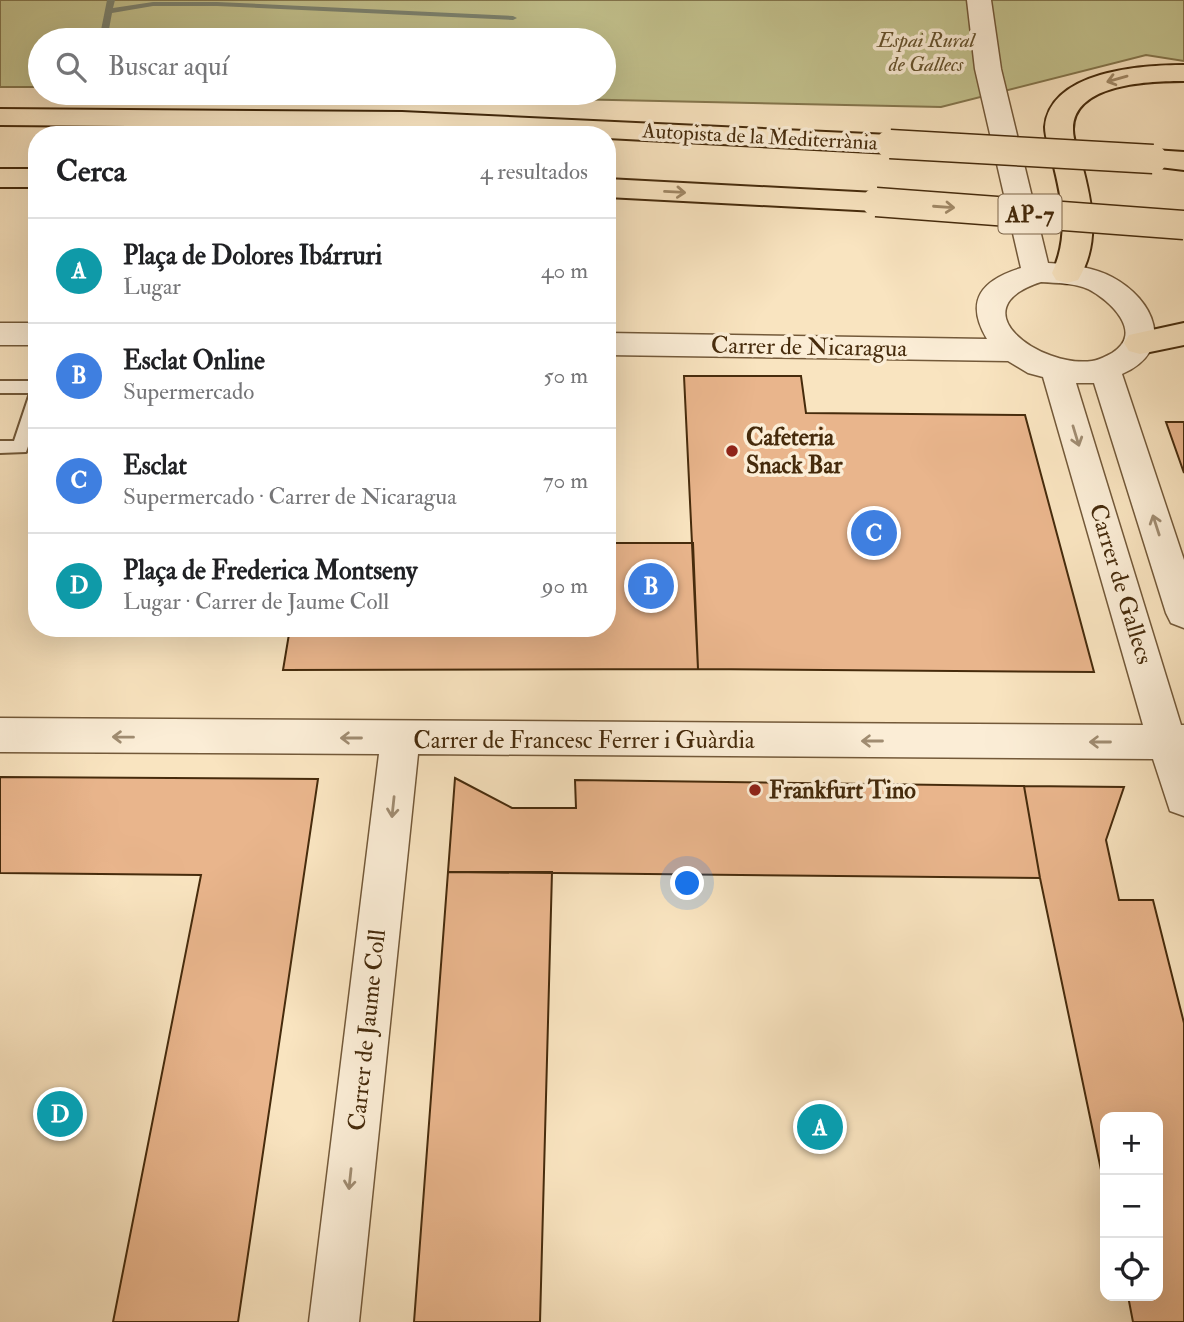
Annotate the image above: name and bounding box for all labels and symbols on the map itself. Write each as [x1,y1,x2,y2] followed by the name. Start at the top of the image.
[875,27,977,78] park label: Espai Rural de Gallecs
[1106,74,1128,87] one-way arrow
[641,117,879,157] street label: Autopista de la Mediterrània
[664,185,687,198] one-way arrow
[998,195,1062,234] road number: AP-7
[932,201,954,214] one-way arrow
[711,330,909,364] street label: Carrer de Nicaragua
[746,422,843,481] place label: Cafeteria Snack Bar
[1071,425,1084,447] one-way arrow
[724,443,740,459] marker: Cafeteria Snack Bar
[1082,500,1160,668] street label: Carrer de Gallecs
[851,507,897,559] pin: C
[1148,514,1161,536] one-way arrow
[628,560,674,612] pin: B
[413,725,756,756] street label: Carrer de Francesc Ferrer i Guàrdia
[112,730,135,743] one-way arrow
[339,732,362,745] one-way arrow
[861,734,884,748] one-way arrow
[1088,735,1111,749] one-way arrow
[769,775,916,806] place label: Frankfurt Tino
[747,782,763,798] marker: Frankfurt Tino
[386,795,399,817] one-way arrow
[670,866,704,900] your location
[341,928,393,1132] street label: Carrer de Jaume Coll
[37,1088,83,1140] pin: D
[797,1101,843,1153] pin: A
[344,1167,357,1189] one-way arrow

